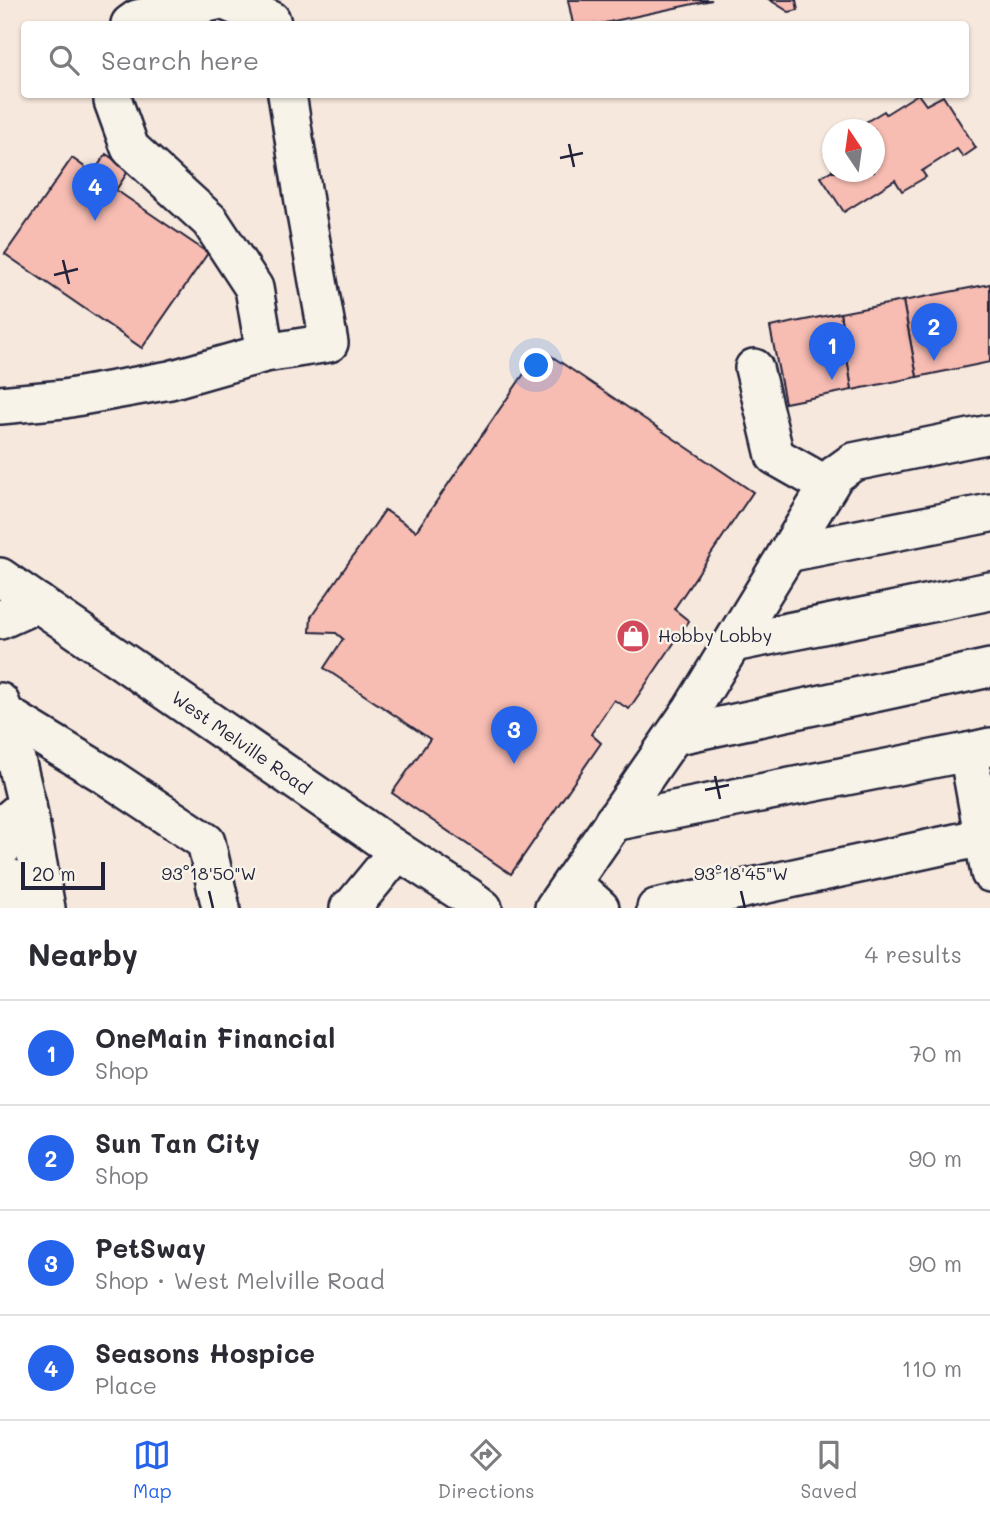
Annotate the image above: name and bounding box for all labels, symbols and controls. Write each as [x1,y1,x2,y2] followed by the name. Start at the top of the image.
[21,21,969,98] search box
[45,41,83,79] icon: search
[101,43,259,77] text: Search here
[822,119,885,182] north arrow
[72,163,118,221] pin: 4
[911,303,957,361] pin: 2
[809,322,855,380] pin: 1
[519,348,553,382] your location
[614,617,652,655] shop icon: Hobby Lobby
[658,623,772,647] place label: Hobby Lobby
[167,685,316,799] street label: West Melville Road
[491,706,537,764] pin: 3
[21,859,105,891] scale bar
[32,861,76,886] text: 20 m
[162,861,256,885] text: 93°18'50"W
[694,861,788,885] text: 93°18'45"W
[28,934,138,974] text: Nearby
[865,939,962,969] text: 4 results
[95,1021,335,1055] text: OneMain Financial
[46,1038,56,1068] text: 1
[909,1038,962,1068] text: 70 m
[95,1055,149,1085] text: Shop
[95,1126,260,1160] text: Sun Tan City
[45,1143,57,1173] text: 2
[909,1143,962,1173] text: 90 m
[95,1160,149,1190] text: Shop
[95,1231,206,1265] text: PetSway
[44,1248,58,1278] text: 3
[909,1248,962,1278] text: 90 m
[95,1265,385,1295] text: Shop · West Melville Road
[95,1336,315,1370] text: Seasons Hospice
[44,1353,58,1383] text: 4
[902,1353,962,1383] text: 110 m
[95,1370,157,1400] text: Place
[133,1436,172,1503] tab: Map
[438,1436,534,1503] tab: Directions
[801,1436,857,1503] tab: Saved

